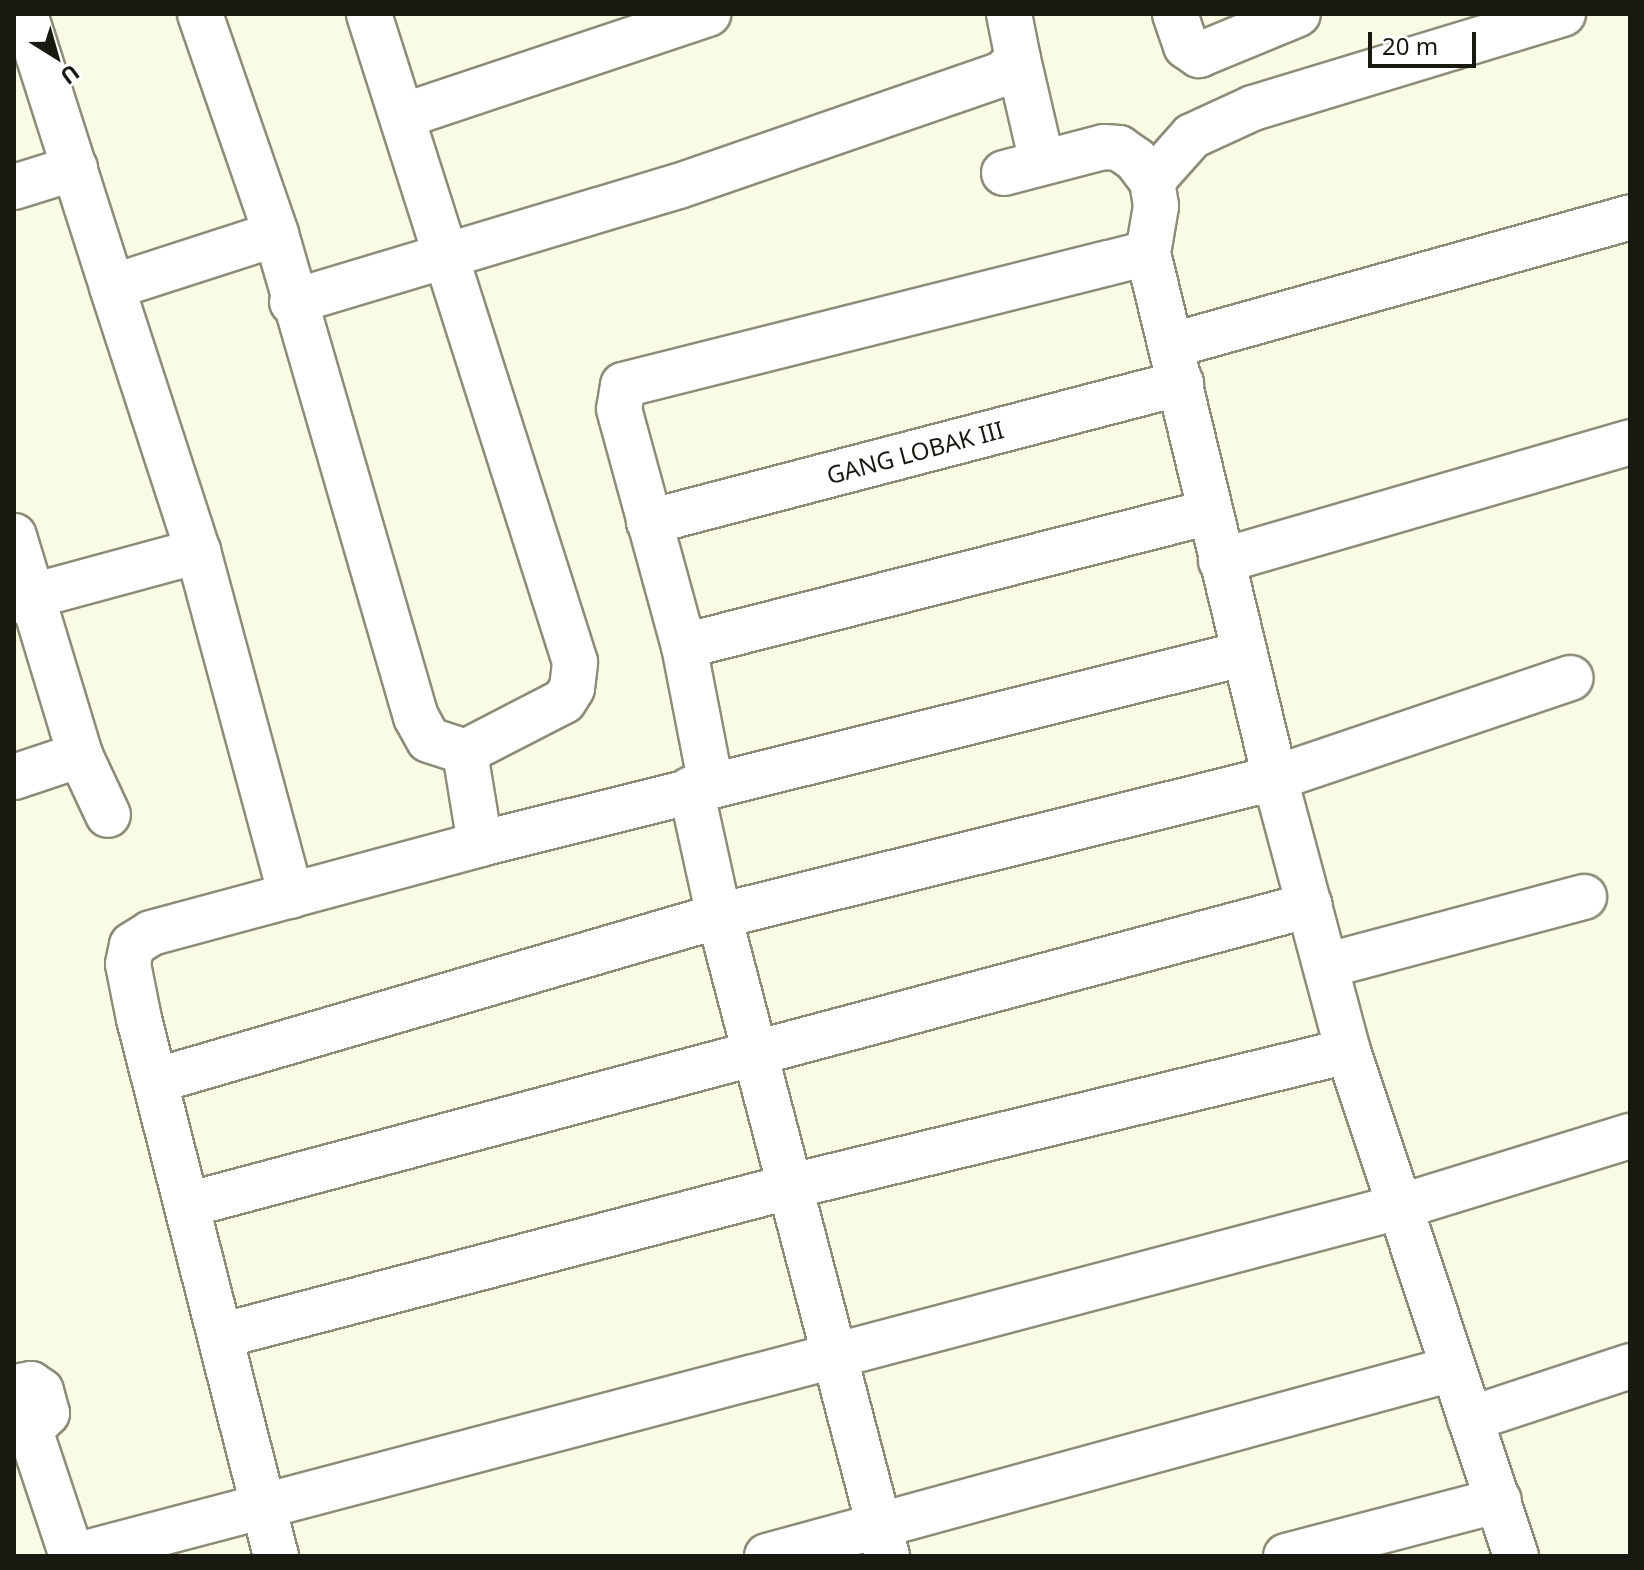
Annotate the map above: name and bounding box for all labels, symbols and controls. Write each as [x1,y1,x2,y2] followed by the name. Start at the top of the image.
[16,16,96,96] north arrow
[1372,16,1480,66] scale bar
[1382,29,1438,62] text: 20 m
[55,58,86,92] text: U
[823,415,1007,489] street label: GANG LOBAK III

